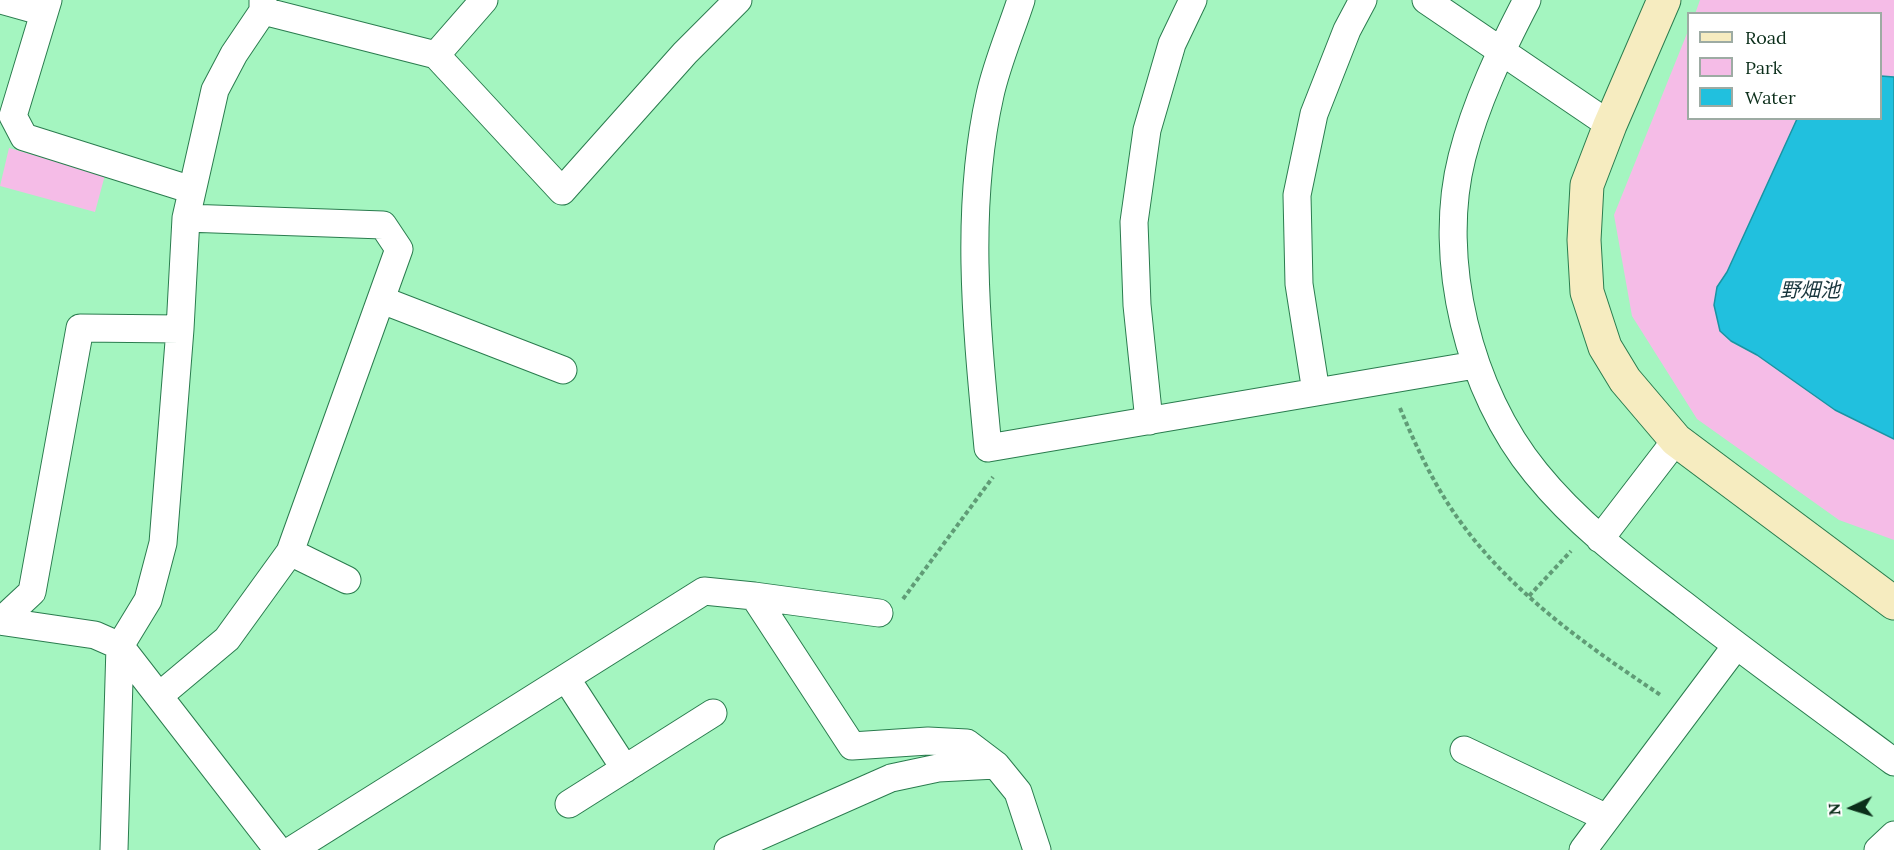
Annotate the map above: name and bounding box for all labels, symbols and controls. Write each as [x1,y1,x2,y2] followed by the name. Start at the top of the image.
[1687,12,1882,120] legend
[1745,26,1787,49] text: Road
[1745,56,1782,79] text: Park
[1745,86,1796,109] text: Water
[1780,279,1840,303] water label: 野畑池
[1822,778,1882,838] north arrow
[1824,802,1844,816] text: N

